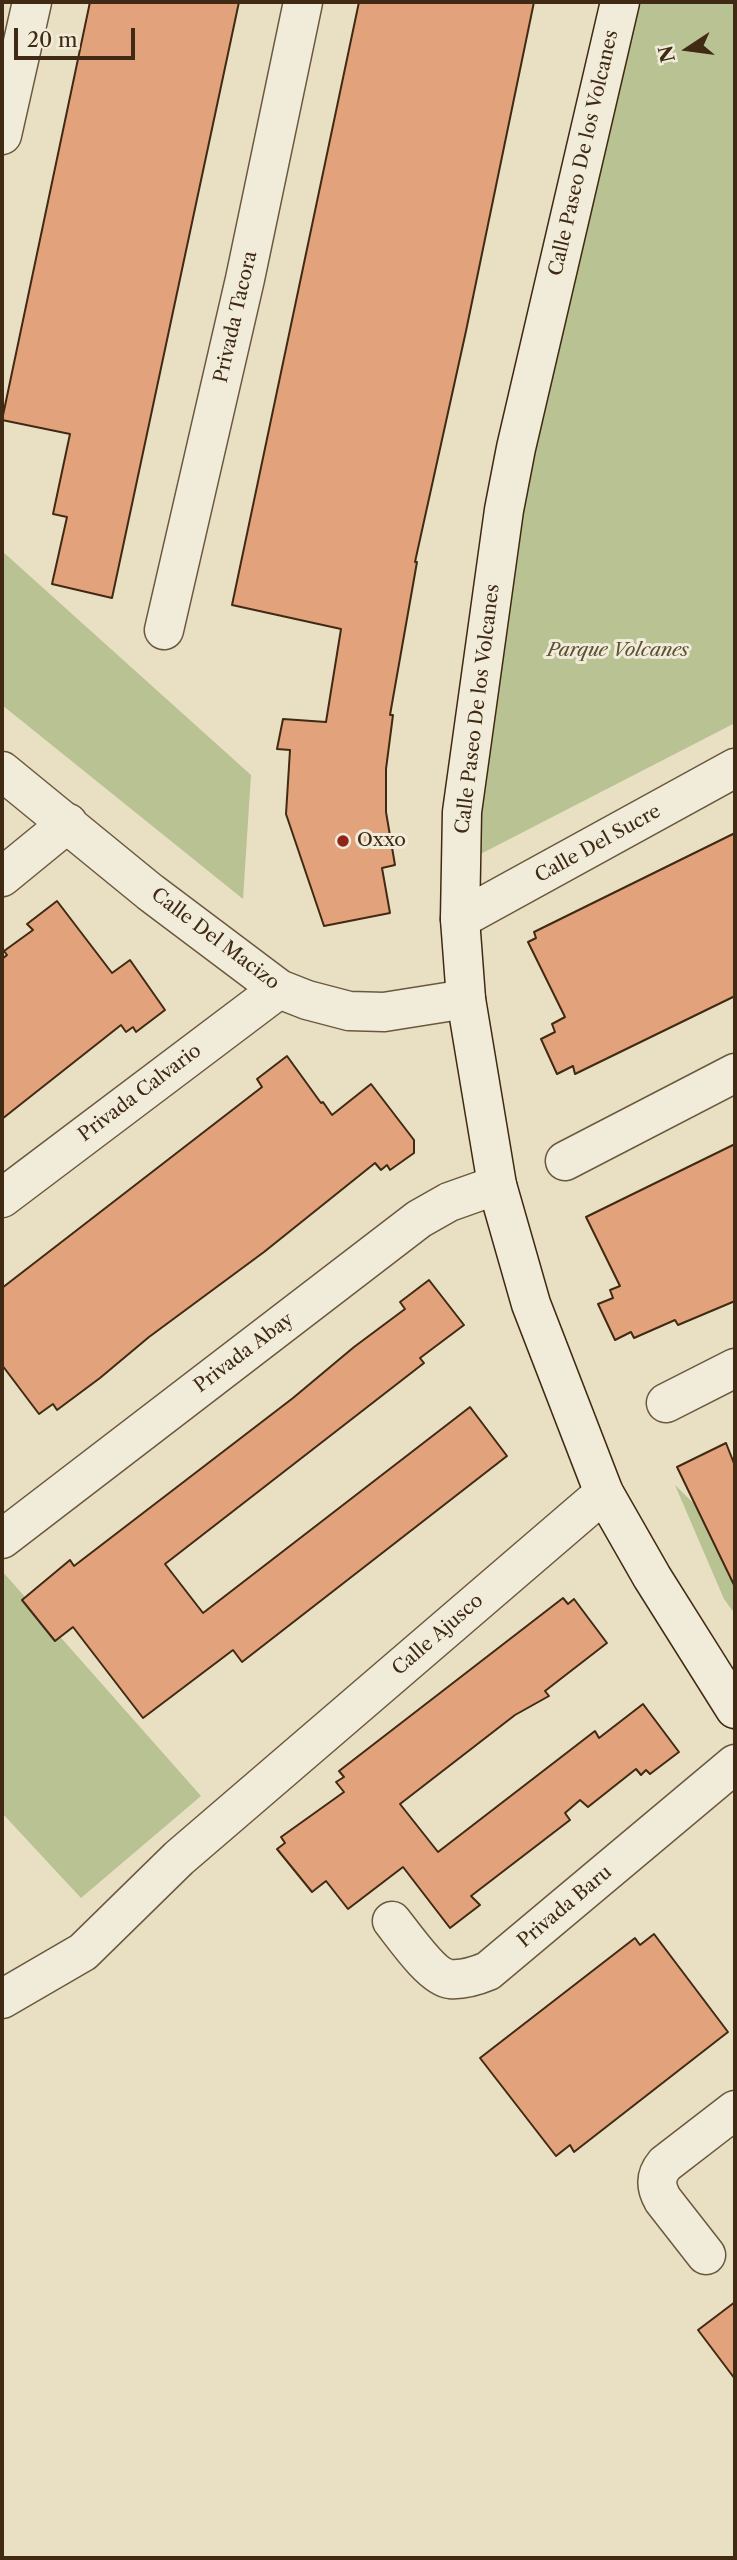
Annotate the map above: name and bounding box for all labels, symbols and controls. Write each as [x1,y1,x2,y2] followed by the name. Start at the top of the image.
[18,14,138,58] scale bar
[653,14,723,84] north arrow
[27,27,78,52] text: 20 m
[545,28,623,278] street label: Calle Paseo De los Volcanes
[654,43,680,64] text: N
[210,249,262,385] street label: Privada Tacora
[451,583,505,835] street label: Calle Paseo De los Volcanes
[547,640,689,662] park label: Parque Volcanes
[531,800,665,888] street label: Calle Del Sucre
[357,830,406,852] place label: Oxxo
[335,833,351,849] marker: Oxxo
[146,883,284,995] street label: Calle Del Macizo
[74,1039,206,1147] street label: Privada Calvario
[190,1308,298,1398] street label: Privada Abay
[388,1589,488,1681] street label: Calle Ajusco
[513,1861,617,1953] street label: Privada Baru

